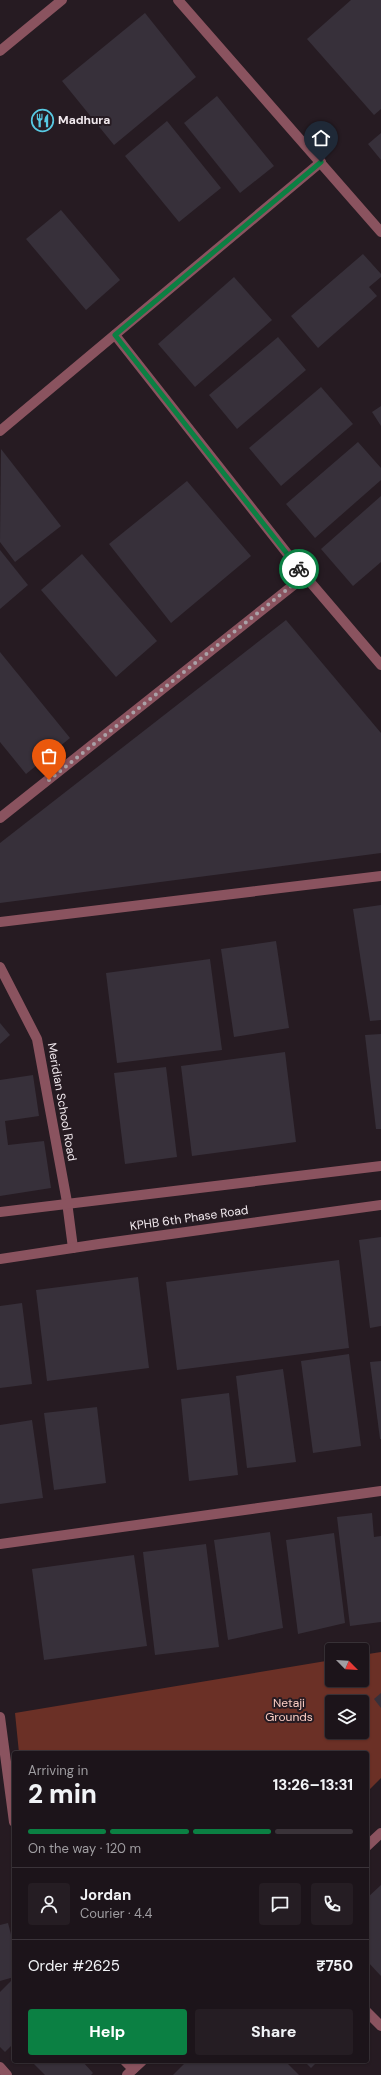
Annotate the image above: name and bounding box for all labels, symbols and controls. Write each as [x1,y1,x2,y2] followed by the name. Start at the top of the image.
[30,107,56,133] restaurant icon: Madhura
[58,112,110,128] place label: Madhura
[304,121,338,162] pin
[310,127,332,149] icon: home
[279,549,319,589] courier
[288,558,310,580] icon: bike
[32,739,66,780] pin
[38,745,60,767] icon: bag
[44,1042,80,1162] street label: Meridian School Road
[129,1202,249,1234] street label: KPHB 6th Phase Road
[325,1643,369,1687] north arrow
[325,1643,369,1739] map controls
[265,1695,313,1725] park label: Netaji Grounds
[325,1695,369,1739] button: layers
[28,1762,88,1779] text: Arriving in
[273,1775,353,1795] text: 13:26–13:31
[28,1777,97,1811] text: 2 min
[28,1840,141,1857] text: On the way · 120 m
[28,1883,70,1925] button: person
[259,1883,301,1925] button: chat
[311,1883,353,1925] button: phone
[80,1885,131,1905] text: Jordan
[80,1905,152,1922] text: Courier · 4.4
[28,1956,120,1976] text: Order #2625
[316,1956,353,1976] text: ₹750
[28,2009,187,2055] button: Help
[195,2009,353,2055] button: Share

